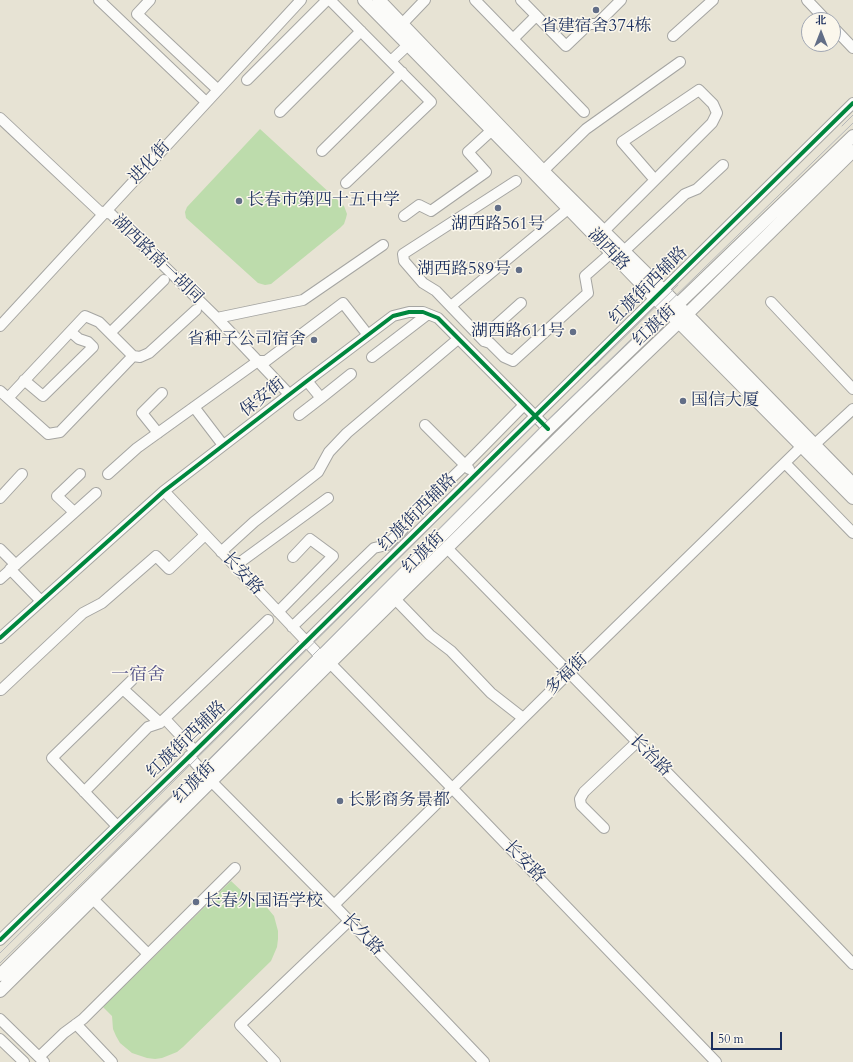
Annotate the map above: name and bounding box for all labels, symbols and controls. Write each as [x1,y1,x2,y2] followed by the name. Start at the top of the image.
[591,5,601,15] marker: 省建宿舍374栋
[801,12,841,52] north arrow
[816,13,827,28] text: 北
[540,17,652,37] place label: 省建宿舍374栋
[125,137,175,189] street label: 进化街
[247,191,400,211] place label: 长春市第四十五中学
[234,196,244,206] marker: 长春市第四十五中学
[493,203,503,213] marker: 湖西路561号
[107,211,207,309] street label: 湖西路南一胡同
[451,215,545,235] place label: 湖西路561号
[583,225,633,275] street label: 湖西路
[606,243,692,329] street label: 红旗街西辅路
[417,260,511,280] place label: 湖西路589号
[514,265,524,275] marker: 湖西路589号
[629,301,681,351] street label: 红旗街
[471,322,565,342] place label: 湖西路611号
[568,327,578,337] marker: 湖西路611号
[187,330,306,350] place label: 省种子公司宿舍
[309,335,319,345] marker: 省种子公司宿舍
[237,374,289,422] street label: 保安街
[691,391,759,411] place label: 国信大厦
[678,396,688,406] marker: 国信大厦
[375,470,461,556] street label: 红旗街西辅路
[399,528,449,578] street label: 红旗街
[217,548,267,600] street label: 长安路
[542,650,592,700] street label: 多福街
[111,665,165,687] district label: 一宿舍
[143,697,231,783] street label: 红旗街西辅路
[625,731,675,781] street label: 长治路
[170,758,220,808] street label: 红旗街
[348,791,450,811] place label: 长影商务景都
[335,796,345,806] marker: 长影商务景都
[499,837,549,887] street label: 长安路
[204,892,323,912] place label: 长春外国语学校
[191,897,201,907] marker: 长春外国语学校
[337,910,387,960] street label: 长久路
[713,1024,784,1050] scale bar
[718,1031,744,1047] text: 50 m

